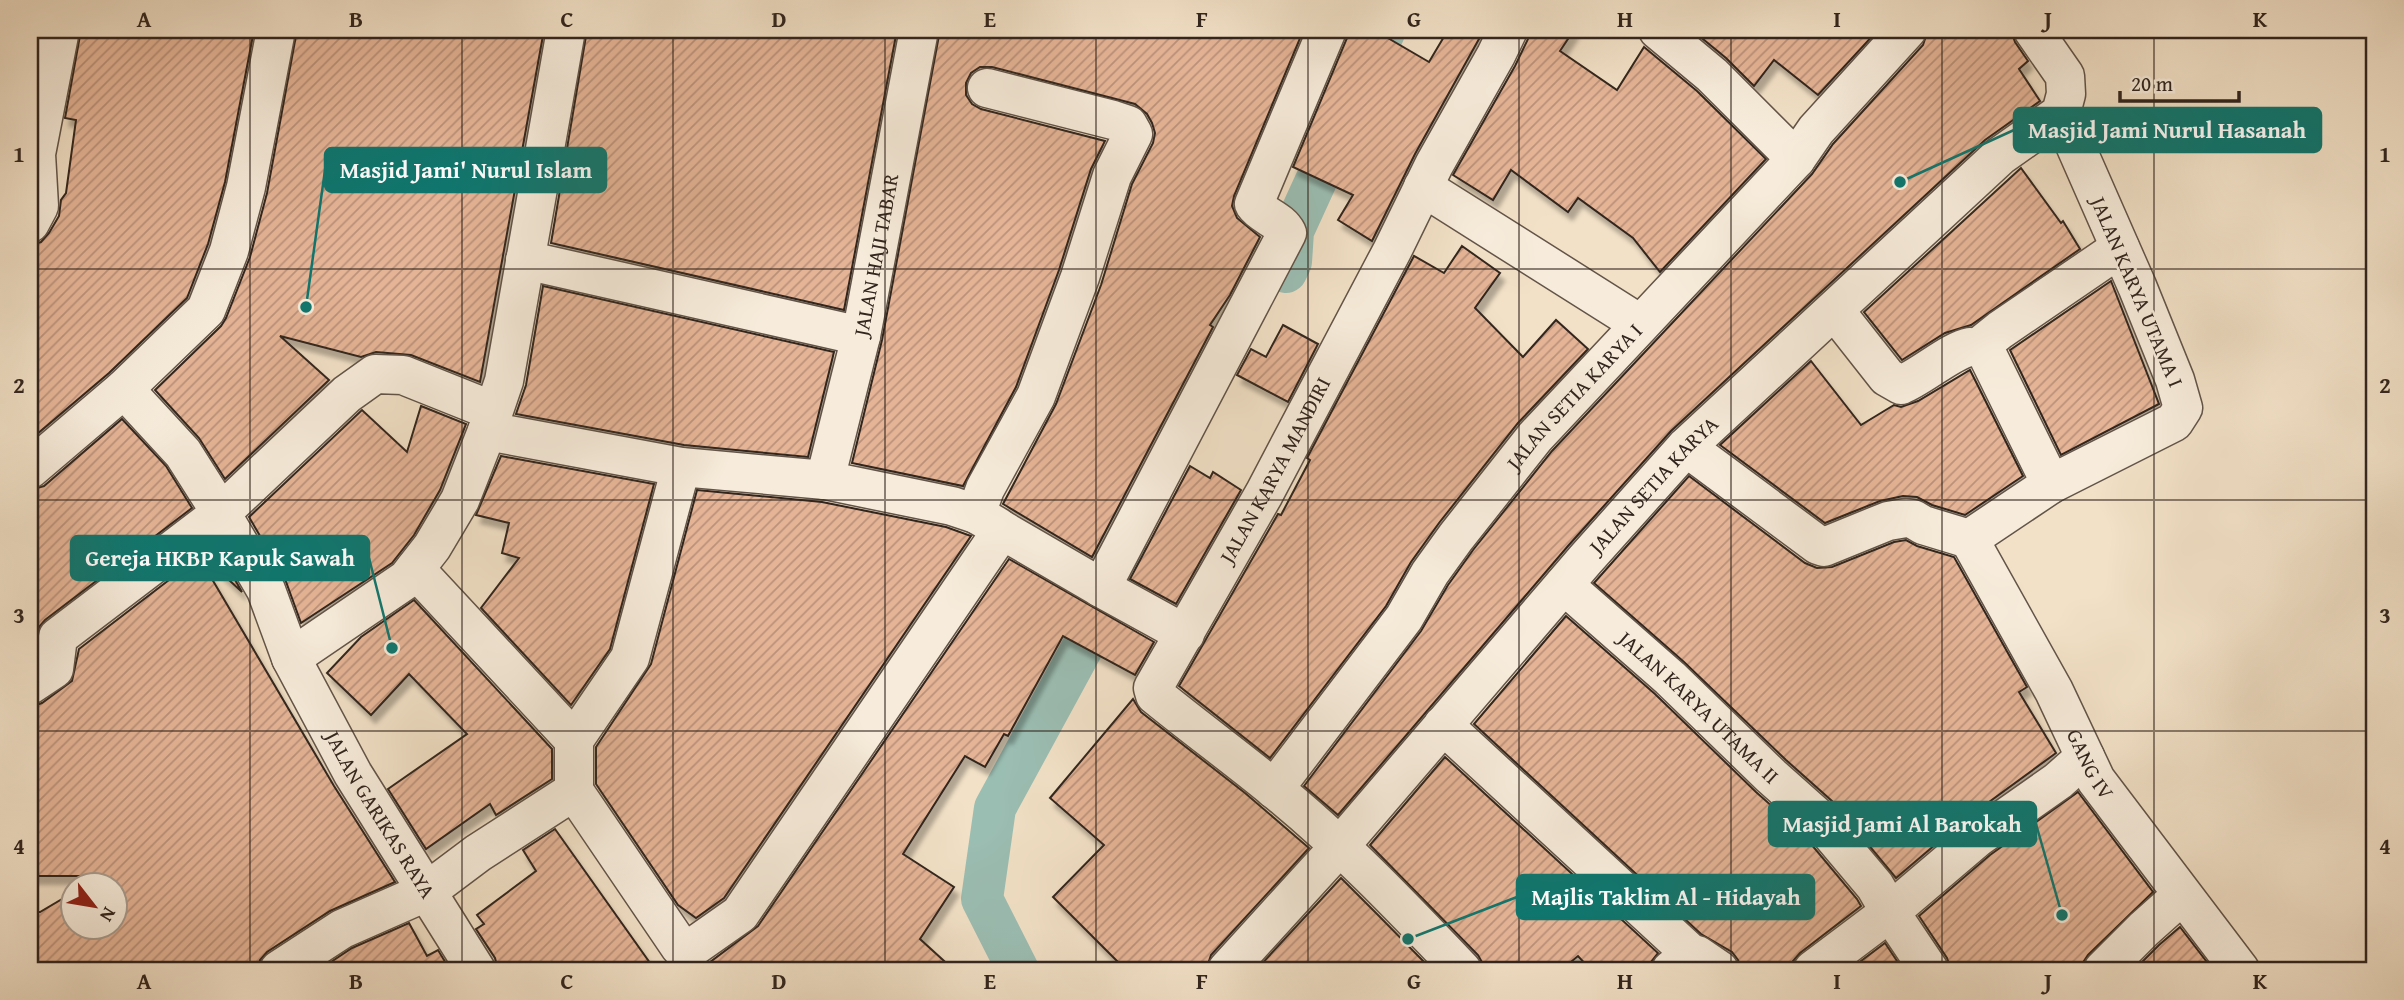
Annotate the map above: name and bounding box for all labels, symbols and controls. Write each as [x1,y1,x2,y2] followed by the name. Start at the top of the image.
[137,2,152,35] text: A
[349,2,363,35] text: B
[560,2,574,35] text: C
[772,2,787,35] text: D
[984,2,996,35] text: E
[1196,2,1208,35] text: F
[1407,2,1421,35] text: G
[1617,2,1633,35] text: H
[1833,2,1841,35] text: I
[2040,2,2052,35] text: J
[2253,2,2268,35] text: K
[2120,60,2240,104] scale bar
[2131,68,2173,99] text: 20 m
[2014,108,2321,152] callout: Masjid Jami Nurul Hasanah
[2028,113,2307,146] text: Masjid Jami Nurul Hasanah
[13,137,25,170] text: 1
[2379,137,2391,170] text: 1
[325,148,606,192] callout: Masjid Jami' Nurul Islam
[340,153,593,186] text: Masjid Jami' Nurul Islam
[845,170,907,342] street label: JALAN HAJI TABAR
[2082,189,2192,392] street label: JALAN KARYA UTAMA I
[1497,316,1649,479] street label: JALAN SETIA KARYA I
[13,368,25,401] text: 2
[2379,368,2391,401] text: 2
[1210,371,1338,571] street label: JALAN KARYA MANDIRI
[1579,408,1725,563] street label: JALAN SETIA KARYA
[71,536,369,580] callout: Gereja HKBP Kapuk Sawah
[85,541,355,574] text: Gereja HKBP Kapuk Sawah
[13,598,25,631] text: 3
[2379,598,2391,631] text: 3
[1609,621,1786,791] street label: JALAN KARYA UTAMA II
[316,723,443,904] street label: JALAN GARIKAS RAYA
[2059,724,2122,806] street label: GANG IV
[1769,802,2036,846] callout: Masjid Jami Al Barokah
[1782,807,2022,840] text: Masjid Jami Al Barokah
[13,829,25,862] text: 4
[2379,829,2391,862] text: 4
[60,870,130,940] north arrow
[1517,875,1814,919] callout: Majlis Taklim Al - Hidayah
[1531,880,1801,913] text: Majlis Taklim Al - Hidayah
[93,902,124,928] text: N
[137,964,152,997] text: A
[349,964,363,997] text: B
[560,964,574,997] text: C
[772,964,787,997] text: D
[984,964,996,997] text: E
[1196,964,1208,997] text: F
[1407,964,1421,997] text: G
[1617,964,1633,997] text: H
[1833,964,1841,997] text: I
[2040,964,2052,997] text: J
[2253,964,2268,997] text: K

